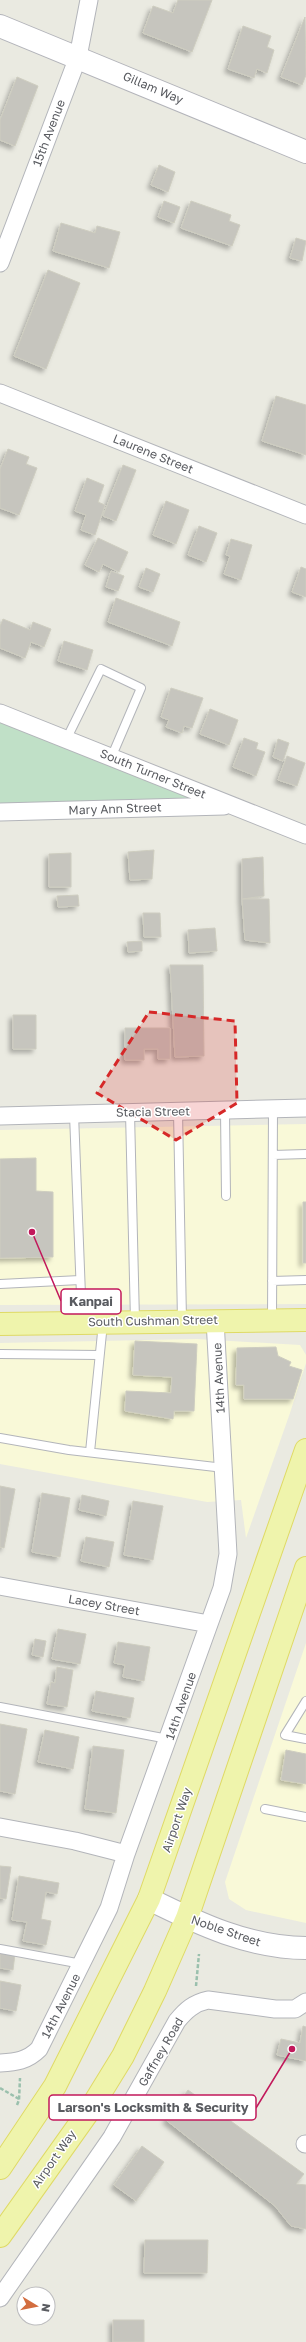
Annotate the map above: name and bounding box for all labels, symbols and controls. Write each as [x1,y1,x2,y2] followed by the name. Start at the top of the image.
[121,68,186,107] street label: Gillam Way
[29,97,68,168] street label: 15th Avenue
[111,431,196,477] street label: Laurene Street
[98,745,209,802] street label: South Turner Street
[68,799,162,818] street label: Mary Ann Street
[116,1103,190,1120] street label: Stacia Street
[61,1289,121,1314] callout: Kanpai
[69,1293,113,1309] text: Kanpai
[88,1312,218,1329] street label: South Cushman Street
[209,1342,228,1414] street label: 14th Avenue
[67,1591,141,1618] street label: Lacey Street
[162,1670,199,1742] street label: 14th Avenue
[158,1785,195,1854] street label: Airport Way
[189,1912,263,1950] street label: Noble Street
[38,1971,83,2041] street label: 14th Avenue
[135,2015,186,2089] street label: Gaffney Road
[49,2095,256,2120] callout: Larson's Locksmith & Security
[57,2099,249,2115] text: Larson's Locksmith & Security
[28,2127,79,2191] street label: Airport Way
[16,2286,56,2326] north arrow
[39,2303,53,2313] text: N

